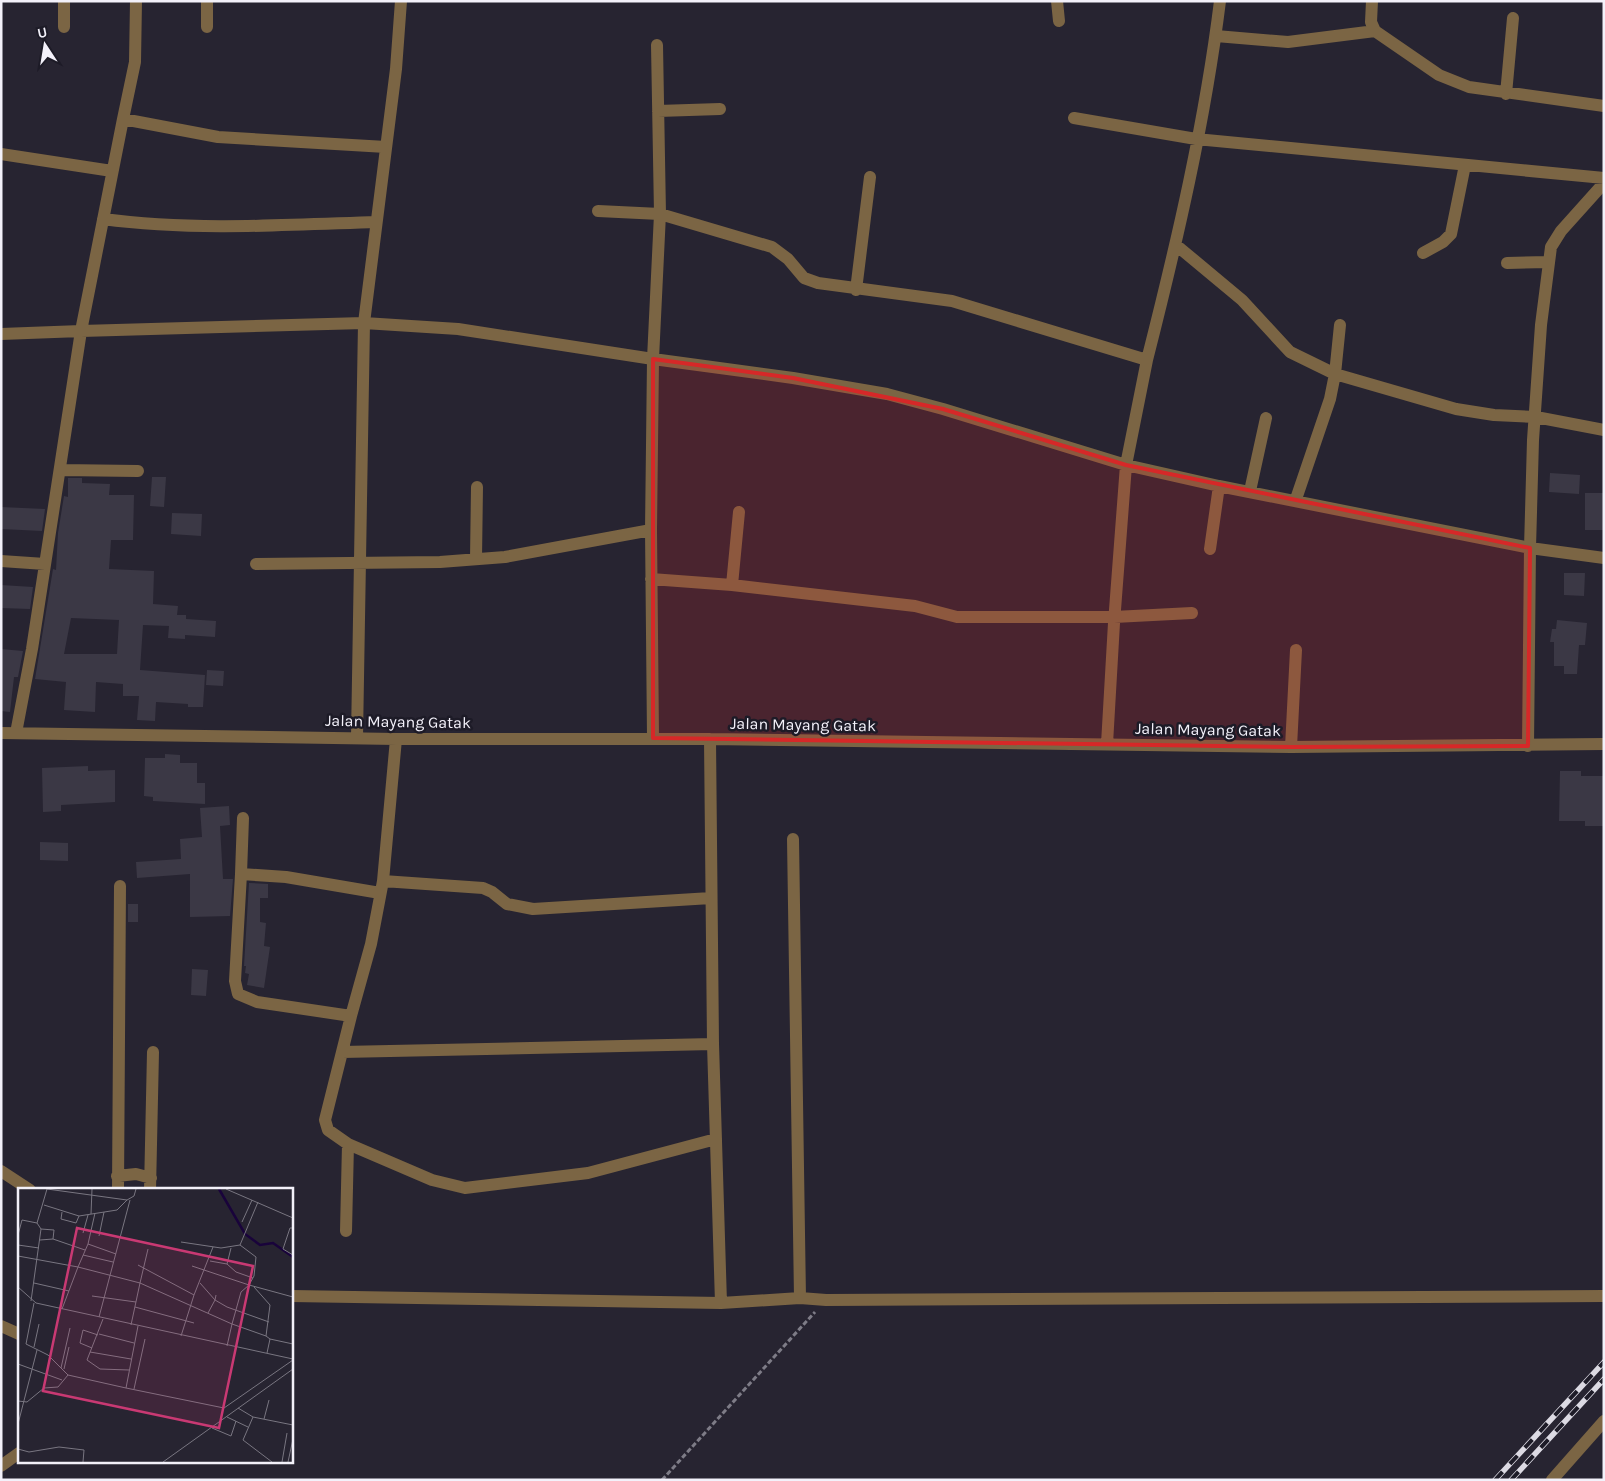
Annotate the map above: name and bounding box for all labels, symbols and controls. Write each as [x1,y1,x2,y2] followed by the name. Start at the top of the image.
[20,20,70,70] north arrow
[36,23,49,42] text: U
[325,711,471,732] street label: Jalan Mayang Gatak
[730,714,876,735] street label: Jalan Mayang Gatak
[1135,719,1281,740] street label: Jalan Mayang Gatak
[18,1188,292,1464] inset map

